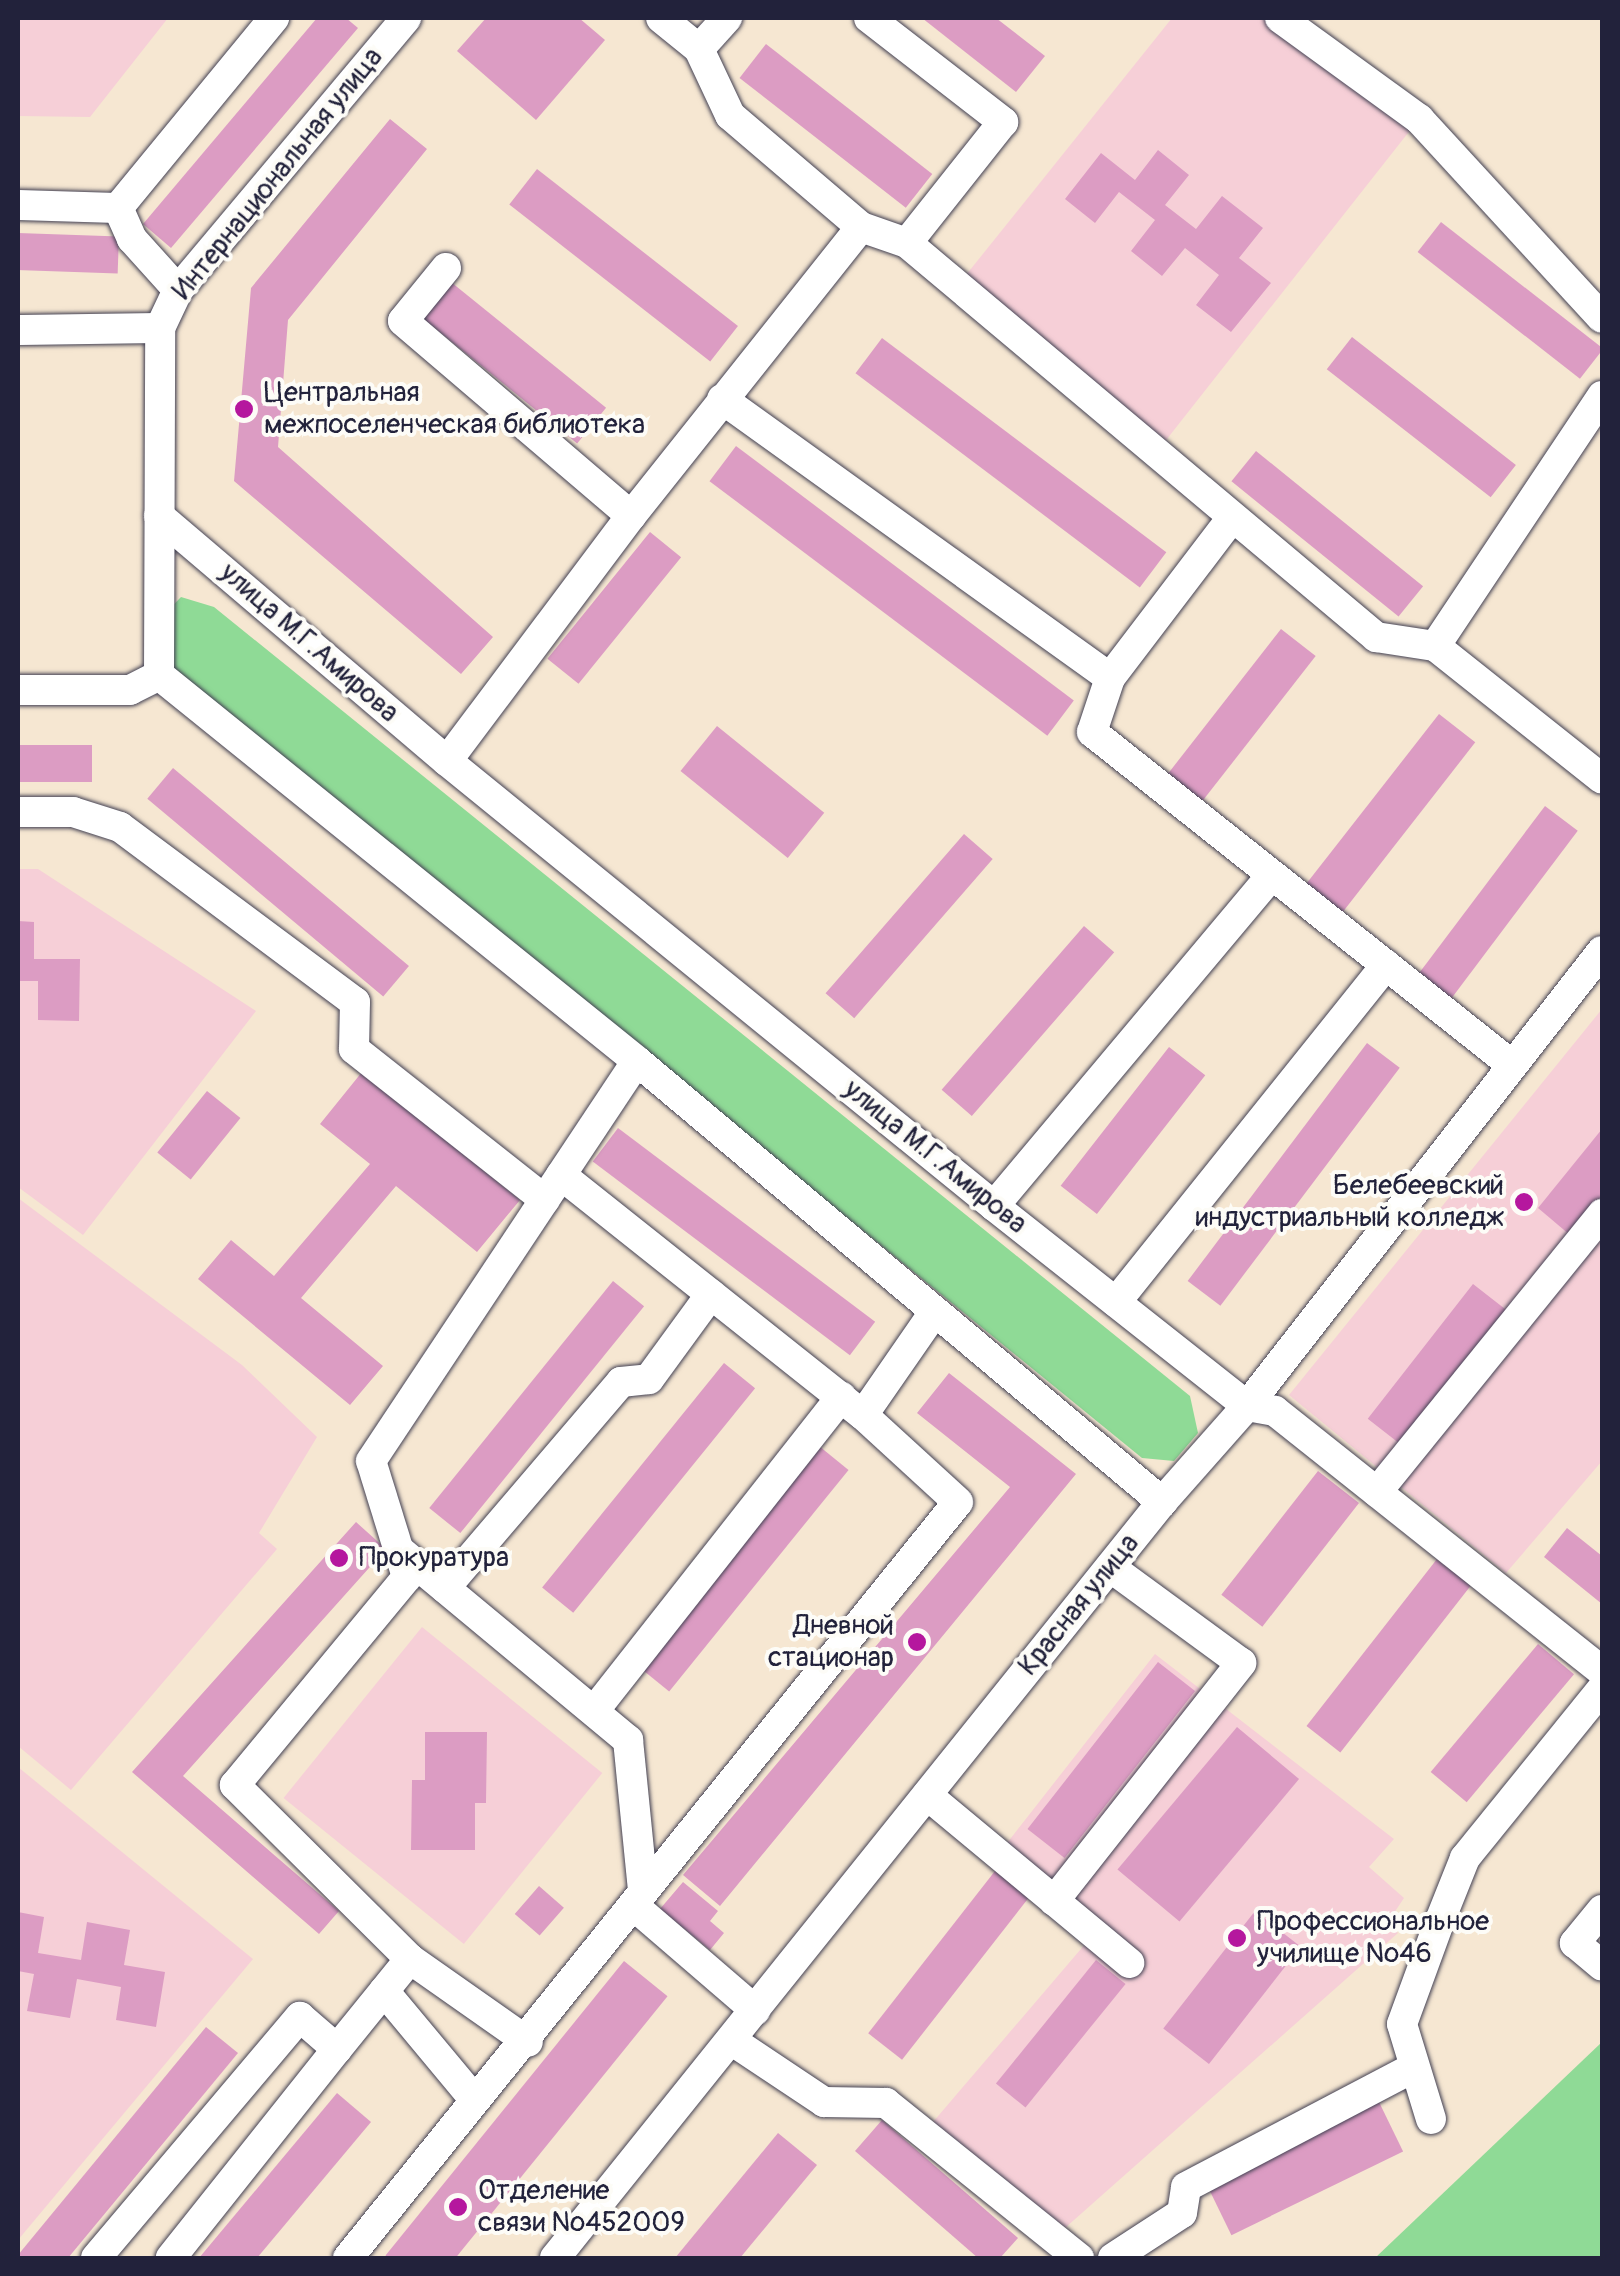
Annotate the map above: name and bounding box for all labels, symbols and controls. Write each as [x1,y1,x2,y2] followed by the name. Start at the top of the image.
[166,41,390,307] street label: Интернациональная улица
[264,376,645,442] place label: Центральная межпоселенческая библиотека
[233,398,255,420] marker: Центральная межпоселенческая библиотека
[213,556,405,730] street label: улица М.Г.Амирова
[837,1073,1033,1241] street label: улица М.Г.Амирова
[1196,1169,1504,1235] place label: Белебеевский индустриальный колледж
[1513,1191,1535,1213] marker: Белебеевский индустриальный колледж
[1012,1527,1146,1683] street label: Красная улица
[359,1541,509,1575] place label: Прокуратура
[328,1547,350,1569] marker: Прокуратура
[768,1609,894,1675] place label: Дневной стационар
[904,1629,930,1655] marker: Дневной стационар
[1257,1905,1489,1971] place label: Профессиональное училище №46
[1226,1927,1248,1949] marker: Профессиональное училище №46
[478,2174,685,2240] place label: Отделение связи №452009
[447,2196,469,2218] marker: Отделение связи №452009

